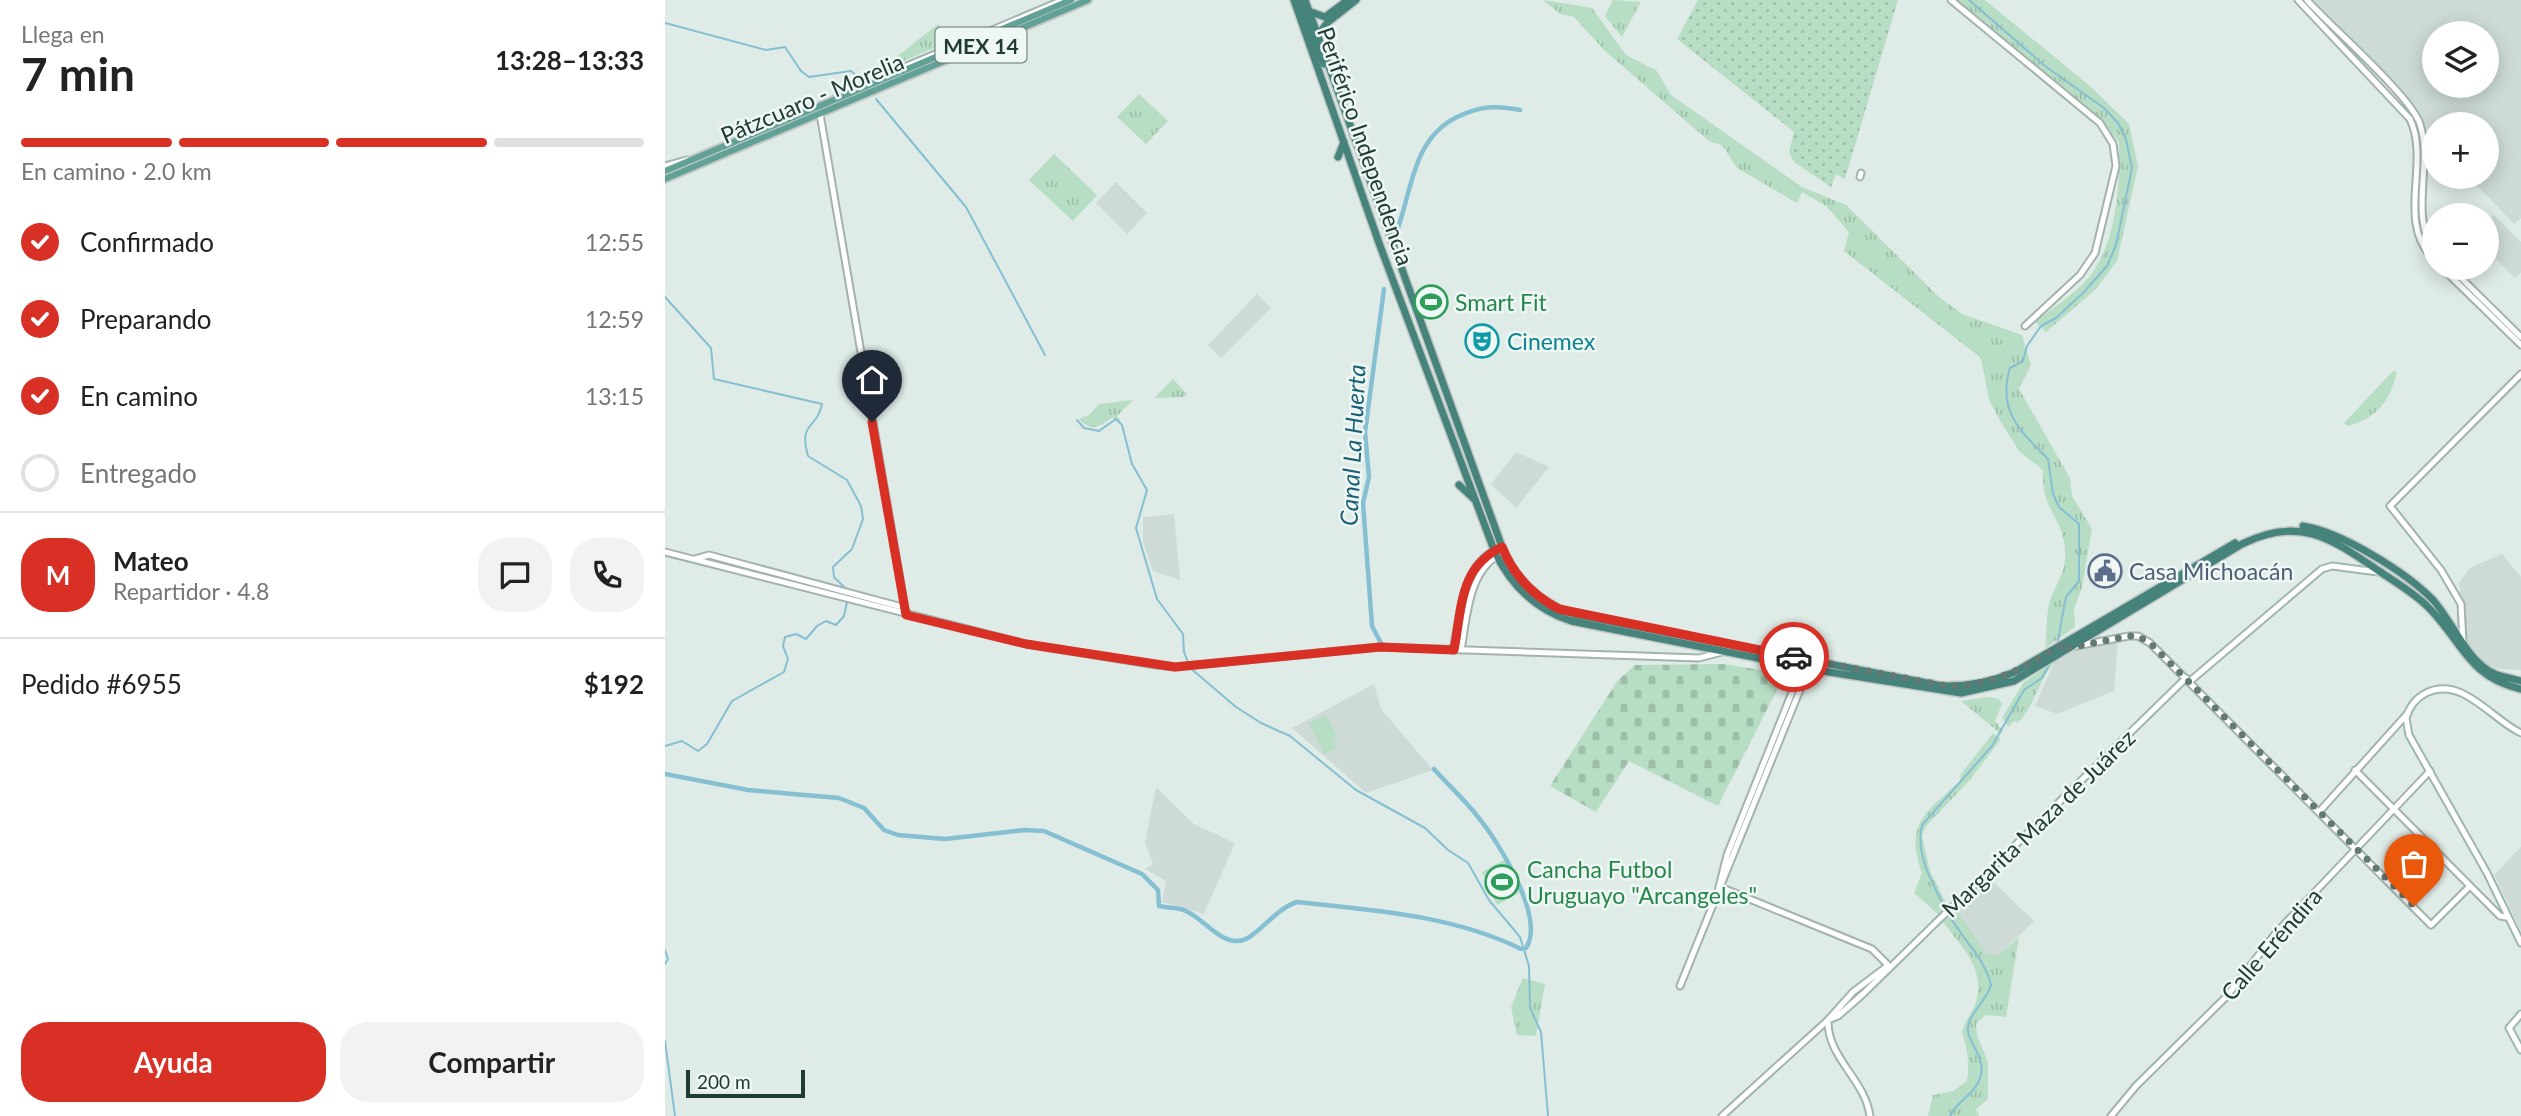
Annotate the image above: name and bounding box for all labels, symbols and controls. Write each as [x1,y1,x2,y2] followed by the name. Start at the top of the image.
[21,20,105,48] text: Llega en
[2422,21,2499,280] map controls
[2422,21,2499,98] button: layers
[1312,23,1420,269] street label: Periférico Independencia
[935,28,1027,62] road number: MEX 14
[495,44,644,76] text: 13:28–13:33
[21,46,135,101] text: 7 min
[716,47,908,149] street label: Pátzcuaro - Morelia
[2422,112,2499,189] button: +
[21,157,212,185] text: En camino · 2.0 km
[2422,203,2499,280] button: −
[21,223,59,261] icon: check
[80,226,214,258] text: Confirmado
[585,228,644,256] text: 12:55
[1412,283,1450,321] sports icon: Smart Fit
[1455,288,1548,316] place label: Smart Fit
[21,300,59,338] icon: check
[80,303,212,335] text: Preparando
[585,305,644,333] text: 12:59
[1463,322,1501,360] theatre icon: Cinemex
[1507,327,1596,355] place label: Cinemex
[842,350,902,422] pin
[853,361,891,399] icon: home
[1333,363,1371,527] water label: Canal La Huerta
[21,377,59,415] icon: check
[80,380,198,412] text: En camino
[585,382,644,410] text: 13:15
[80,457,197,489] text: Entregado
[478,538,552,612] button: chat
[570,538,644,612] button: phone
[113,545,189,577] text: Mateo
[2086,552,2124,590] public building icon: Casa Michoacán
[2129,557,2293,585] place label: Casa Michoacán
[46,559,70,591] text: M
[113,577,269,605] text: Repartidor · 4.8
[1759,622,1829,692] courier
[1775,638,1813,676] icon: car
[21,668,182,700] text: Pedido #6955
[584,668,644,700] text: $192
[1936,723,2140,923] street label: Margarita Maza de Juárez
[2384,834,2444,906] pin
[2395,845,2433,883] icon: bag
[1527,855,1757,909] place label: Cancha Futbol Uruguayo "Arcangeles"
[1483,863,1521,901] sports icon: Cancha Futbol Uruguayo "Arcangeles"
[2215,882,2327,1006] street label: Calle Eréndira
[21,1022,326,1102] button: Ayuda
[340,1022,644,1102] button: Compartir
[686,1067,805,1099] scale bar
[697,1070,751,1093] text: 200 m

